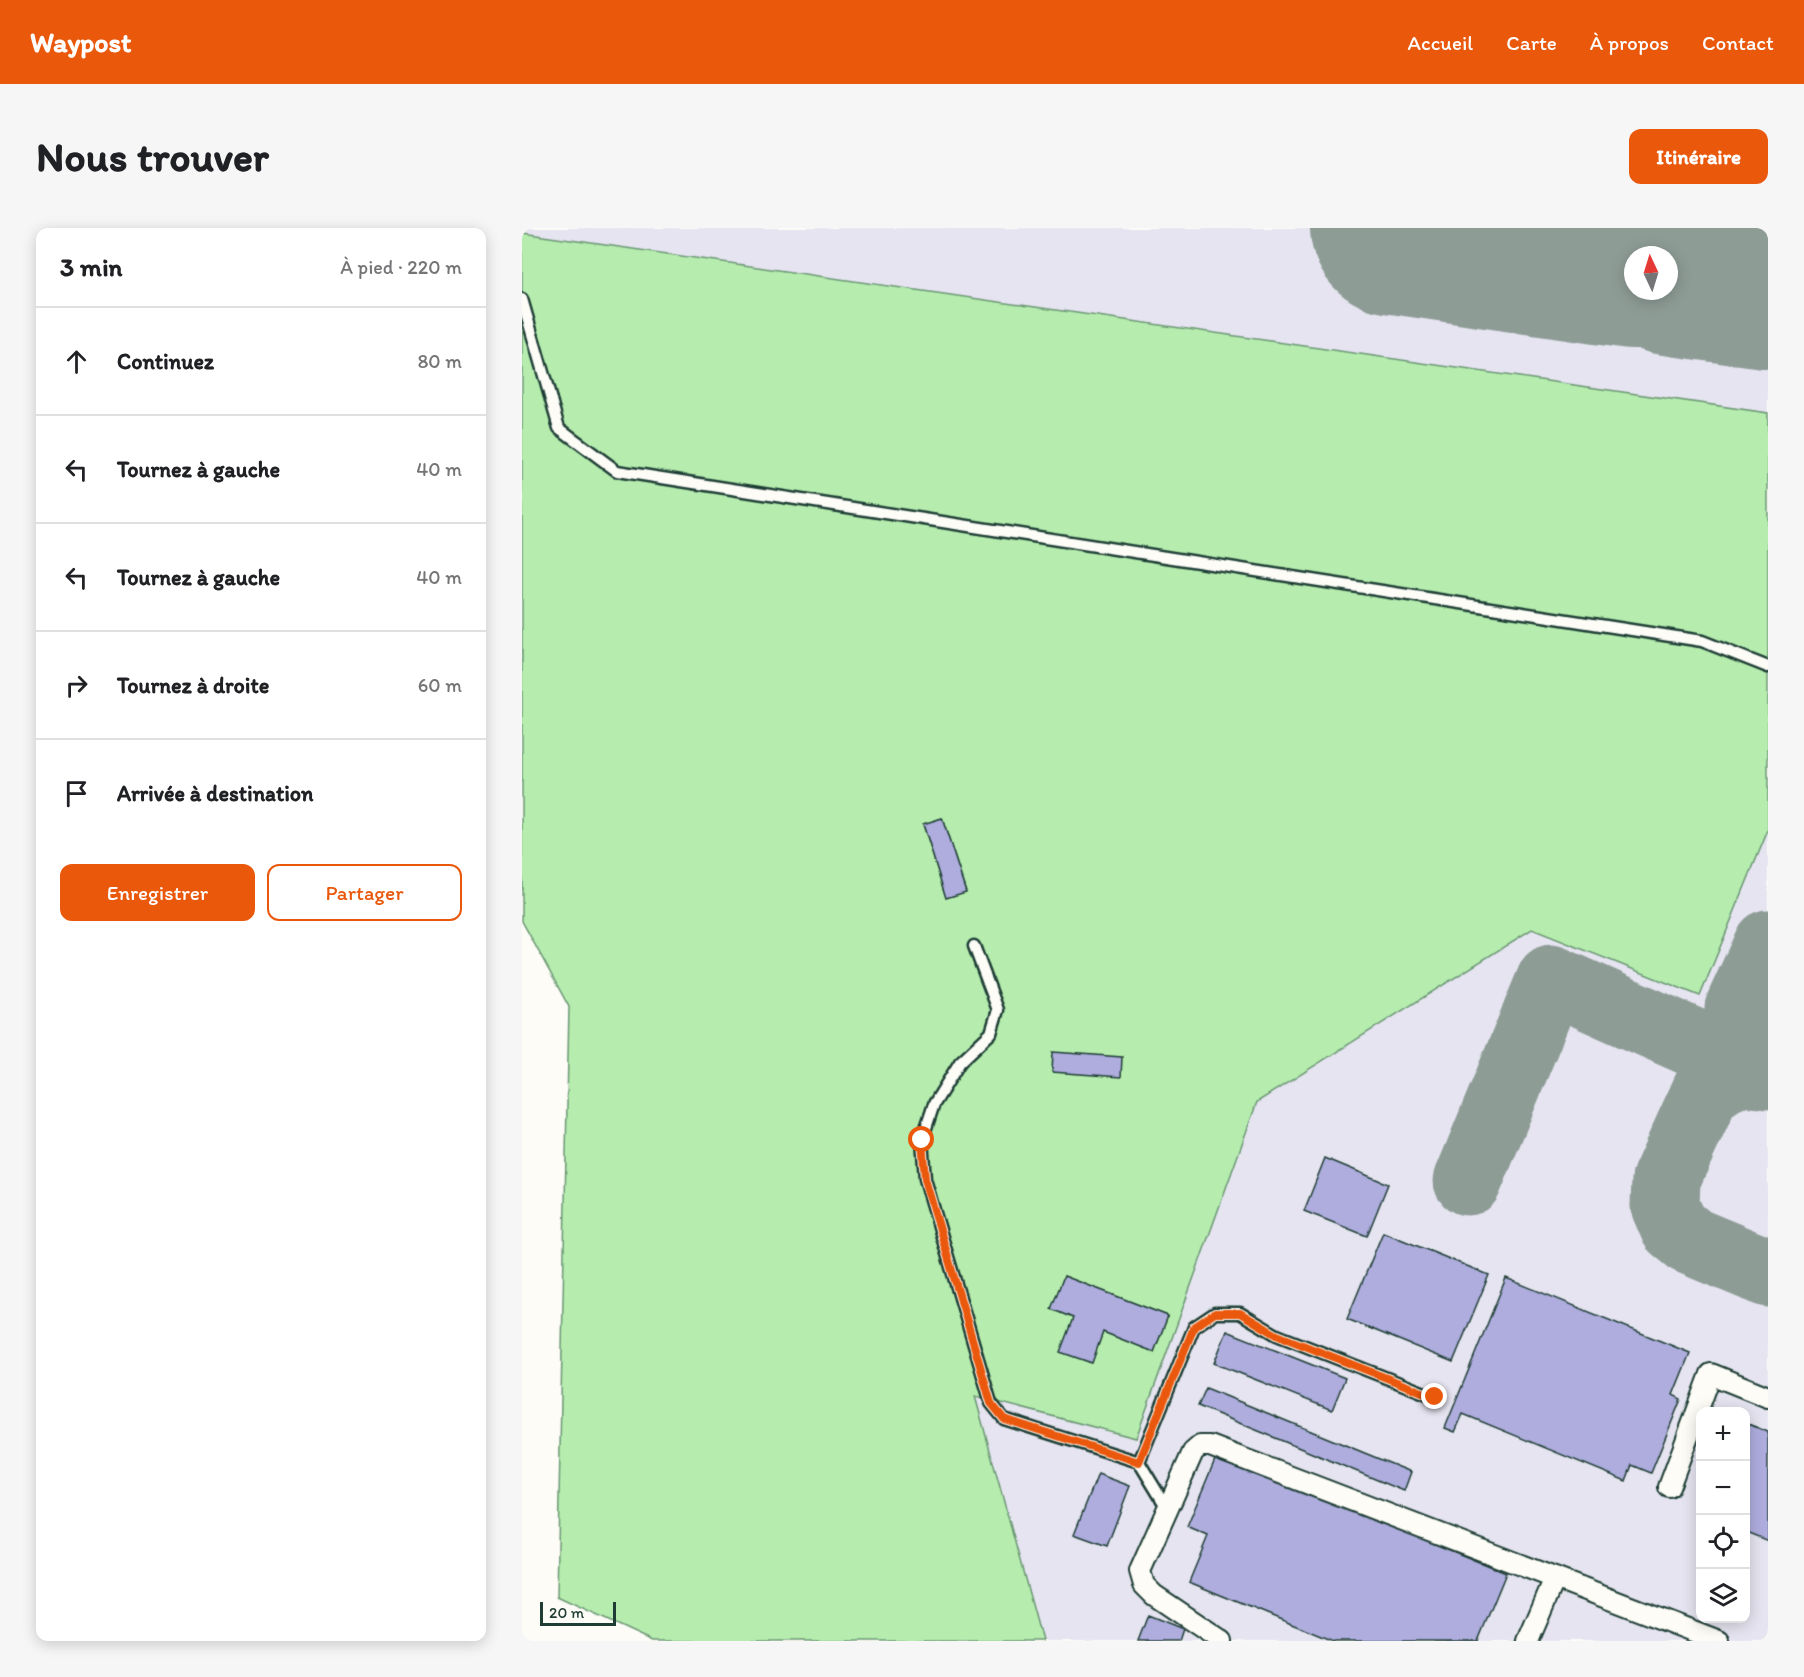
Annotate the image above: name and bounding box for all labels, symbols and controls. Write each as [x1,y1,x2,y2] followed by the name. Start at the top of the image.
[30,25,132,59] text: Waypost
[1408,30,1473,55] text: Accueil
[1506,30,1557,55] text: Carte
[1590,30,1669,55] text: À propos
[1702,30,1774,55] text: Contact
[1629,129,1768,184] button: Itinéraire
[36,131,269,182] text: Nous trouver
[1624,246,1678,300] north arrow
[60,251,122,283] text: 3 min
[340,255,462,279] text: À pied · 220 m
[60,345,93,378] icon: ahead
[117,348,214,375] text: Continuez
[417,349,462,373] text: 80 m
[60,453,93,486] icon: left
[117,456,280,483] text: Tournez à gauche
[416,457,462,481] text: 40 m
[60,561,93,594] icon: left
[117,564,280,591] text: Tournez à gauche
[416,565,462,589] text: 40 m
[60,669,93,702] icon: right
[117,672,269,699] text: Tournez à droite
[418,673,462,697] text: 60 m
[60,777,93,810] icon: arrive
[117,780,313,807] text: Arrivée à destination
[60,864,255,921] button: Enregistrer
[267,864,462,921] button: Partager
[908,1126,934,1152] route start
[1421,1383,1447,1409] route end
[1696,1407,1750,1623] map controls
[1696,1407,1750,1461] button: +
[1696,1461,1750,1515] button: −
[1696,1515,1750,1569] button: locate
[1696,1569,1750,1623] button: layers
[540,1599,616,1626] scale bar
[549,1603,584,1622] text: 20 m

